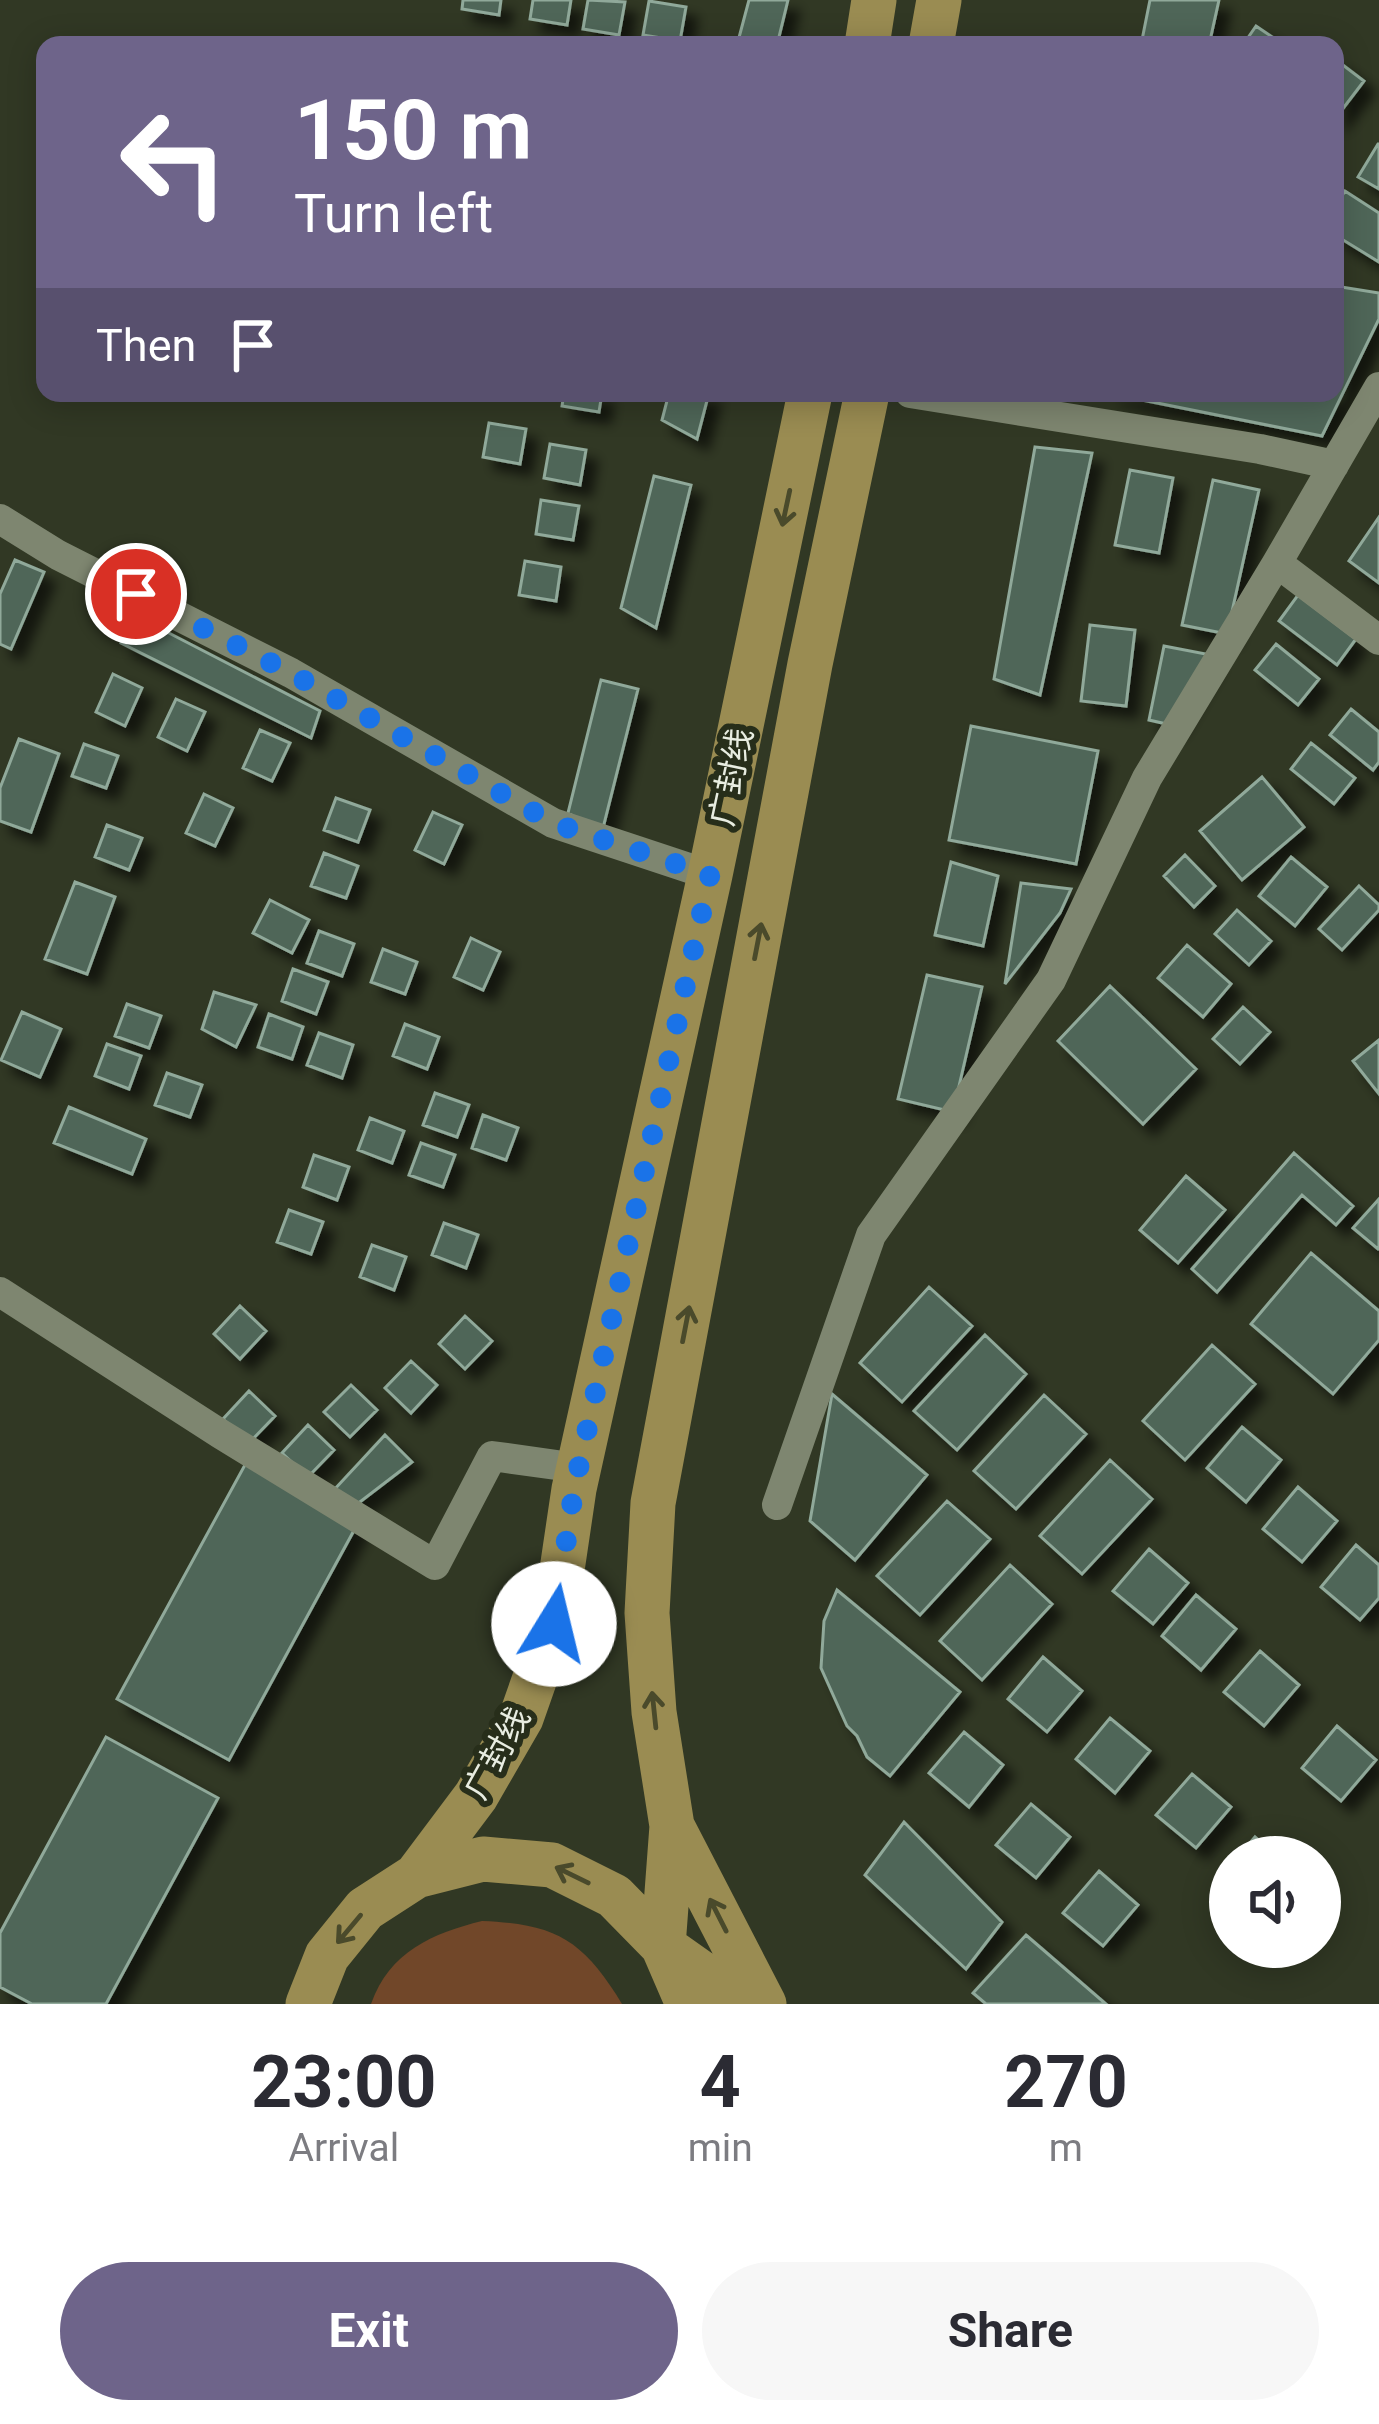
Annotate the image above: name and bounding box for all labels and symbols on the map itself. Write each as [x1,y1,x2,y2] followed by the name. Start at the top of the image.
[774,488,797,526] one-way arrow
[85,543,187,645] pin
[702,725,760,829] street label: 广封线
[748,922,770,961] one-way arrow
[676,1305,698,1344] one-way arrow
[491,1561,617,1687] position arrow
[643,1691,665,1730] one-way arrow
[456,1700,538,1806] street label: 广封线
[555,1863,591,1885] one-way arrow
[705,1898,728,1933] one-way arrow
[336,1913,363,1945] one-way arrow

